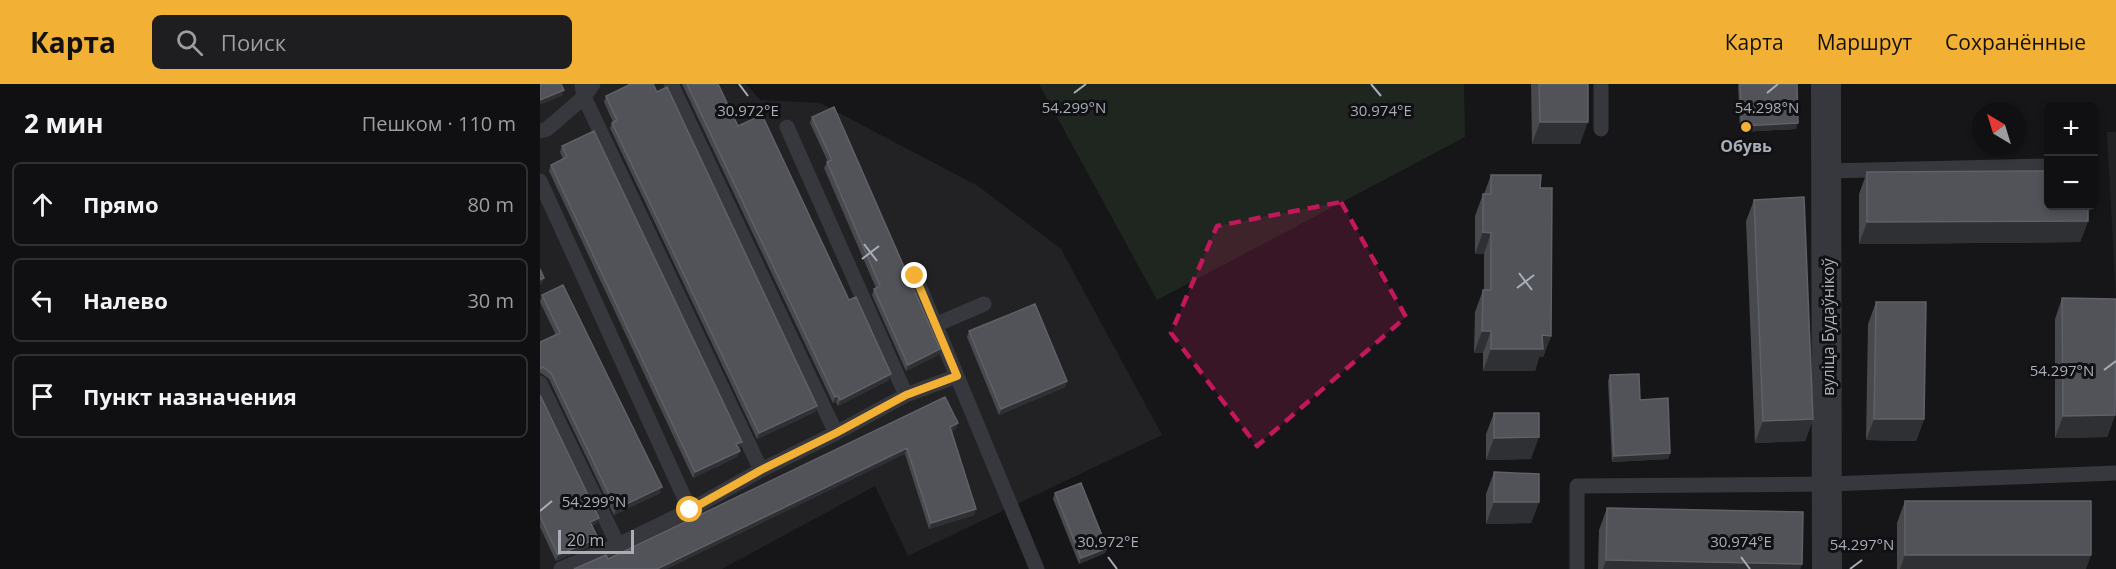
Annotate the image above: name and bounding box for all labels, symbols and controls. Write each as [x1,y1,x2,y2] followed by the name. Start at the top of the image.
[152,15,572,69] search box
[30,23,116,61] text: Карта
[173,26,206,59] icon: search
[221,27,286,57] text: Поиск
[1725,28,1784,56] text: Карта
[1817,28,1912,56] text: Маршрут
[1945,28,2086,56] text: Сохранённые
[1042,97,1106,117] text: 54.299°N
[1735,97,1799,117] text: 54.298°N
[717,100,779,120] text: 30.972°E
[1350,100,1412,120] text: 30.974°E
[1972,102,2026,156] north arrow
[2044,102,2098,210] map controls
[2044,102,2098,156] button: +
[24,105,104,141] text: 2 мин
[362,110,516,137] text: Пешком · 110 m
[1739,120,1753,134] marker: Обувь
[1720,135,1772,157] place label: Обувь
[2044,156,2098,210] button: −
[26,188,59,221] icon: ahead
[83,189,159,219] text: Прямо
[467,191,514,218] text: 80 m
[1817,257,1839,396] street label: вуліца Будаўнікоў
[901,262,927,288] route end
[26,284,59,317] icon: left
[83,285,168,315] text: Налево
[467,287,514,314] text: 30 m
[2030,360,2094,380] text: 54.297°N
[26,380,59,413] icon: arrive
[83,381,297,411] text: Пункт назначения
[562,491,626,511] text: 54.299°N
[676,496,702,522] route start
[558,527,634,554] scale bar
[567,529,604,551] text: 20 m
[1077,531,1139,551] text: 30.972°E
[1710,531,1772,551] text: 30.974°E
[1830,534,1894,554] text: 54.297°N

